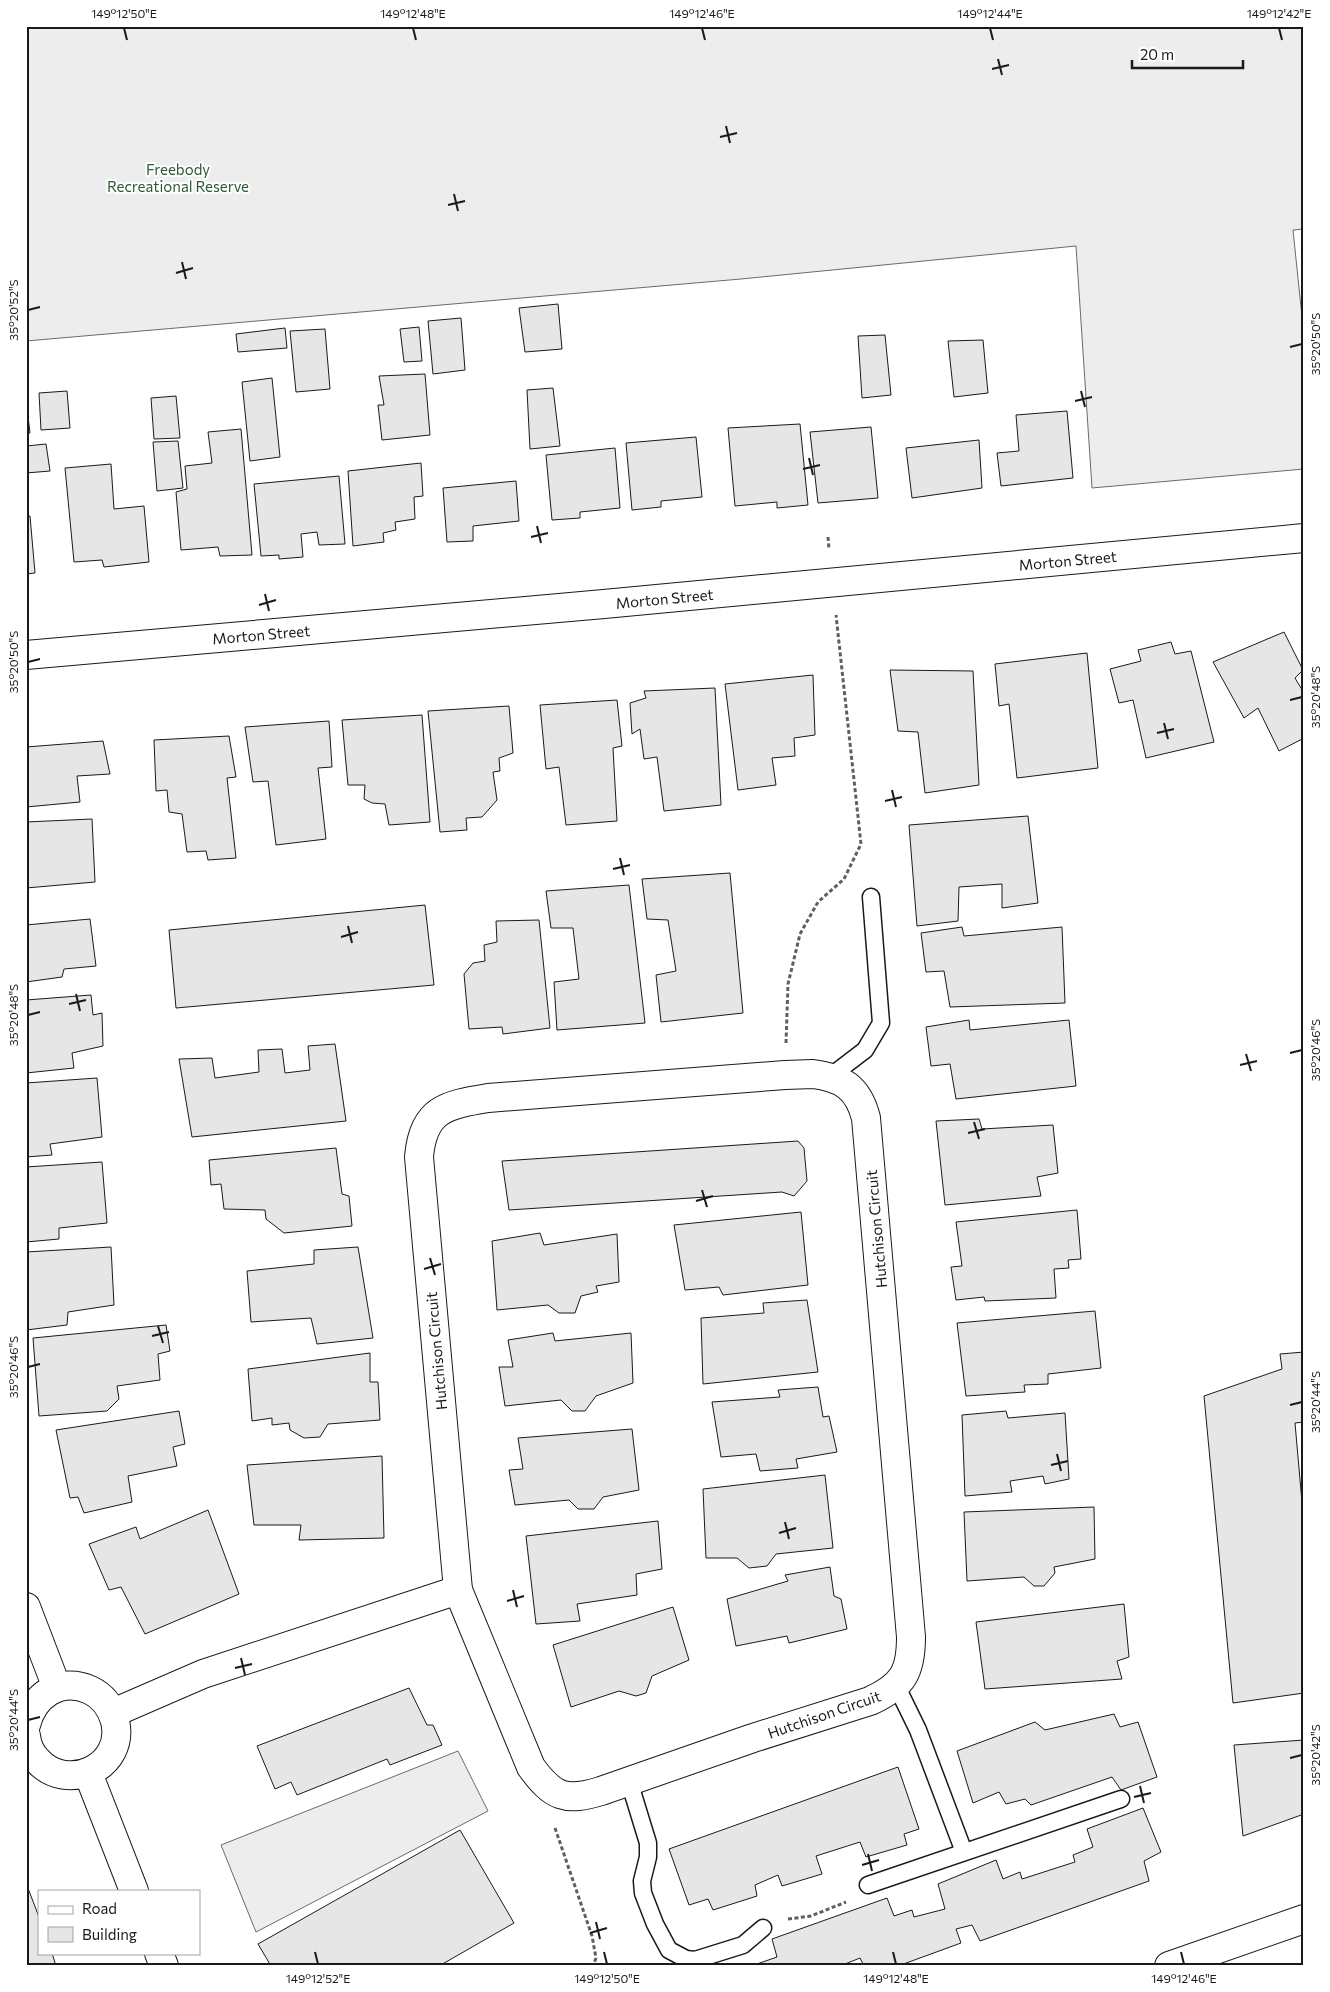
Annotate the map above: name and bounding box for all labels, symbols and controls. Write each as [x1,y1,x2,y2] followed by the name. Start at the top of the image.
[91,6,157,20] text: 149°12'50"E
[380,6,446,20] text: 149°12'48"E
[669,6,735,20] text: 149°12'46"E
[957,6,1023,20] text: 149°12'44"E
[1247,6,1311,20] text: 149°12'42"E
[1132,38,1244,70] scale bar
[1140,45,1174,63] text: 20 m
[107,160,249,195] park label: Freebody Recreational Reserve
[6,279,20,341] text: 35°20'52"S
[1308,313,1322,375] text: 35°20'50"S
[1018,547,1117,574] street label: Morton Street
[615,585,714,612] street label: Morton Street
[211,621,311,648] street label: Morton Street
[6,631,20,693] text: 35°20'50"S
[1308,666,1322,728] text: 35°20'48"S
[6,984,20,1046] text: 35°20'48"S
[1308,1019,1322,1081] text: 35°20'46"S
[862,1169,890,1289] street label: Hutchison Circuit
[422,1291,450,1411] street label: Hutchison Circuit
[6,1336,20,1398] text: 35°20'46"S
[1308,1371,1322,1433] text: 35°20'44"S
[765,1686,883,1742] street label: Hutchison Circuit
[6,1689,20,1751] text: 35°20'44"S
[1308,1724,1322,1786] text: 35°20'42"S
[38,1890,200,1954] legend
[82,1899,117,1917] text: Road
[82,1925,137,1943] text: Building
[286,1971,350,1985] text: 149°12'52"E
[574,1971,640,1985] text: 149°12'50"E
[863,1971,929,1985] text: 149°12'48"E
[1151,1971,1217,1985] text: 149°12'46"E

